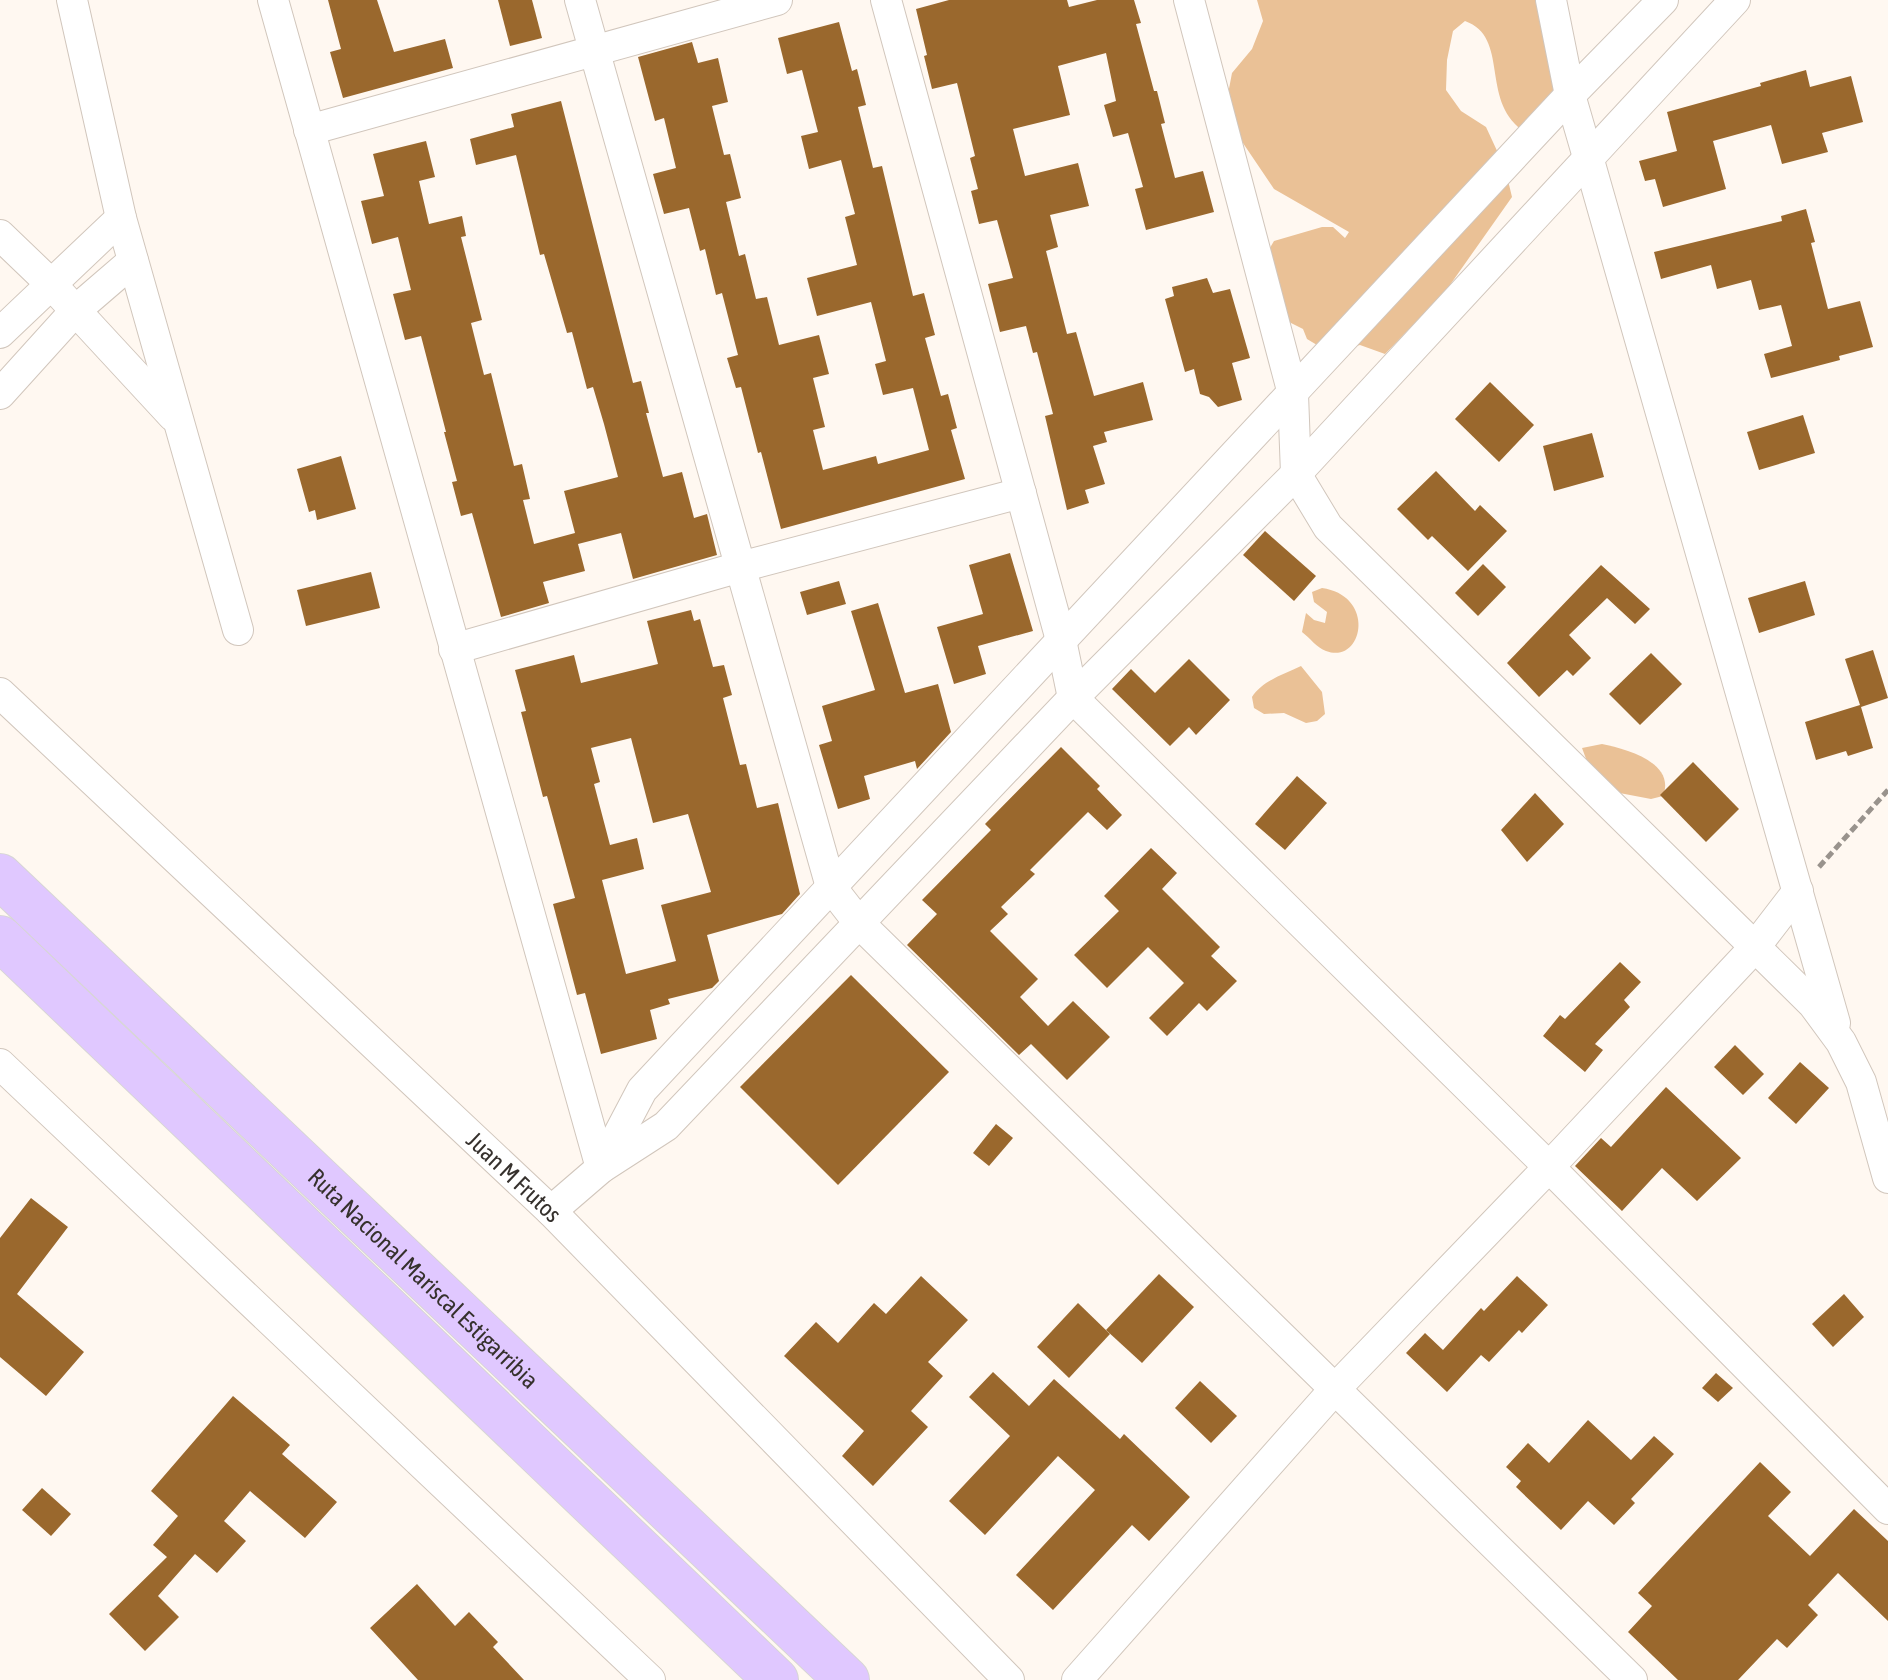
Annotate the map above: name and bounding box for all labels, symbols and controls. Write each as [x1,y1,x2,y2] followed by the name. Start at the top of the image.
[462,1126,567,1227] street label: Juan M Frutos
[303,1163,544,1393] street label: Ruta Nacional Mariscal Estigarribia

